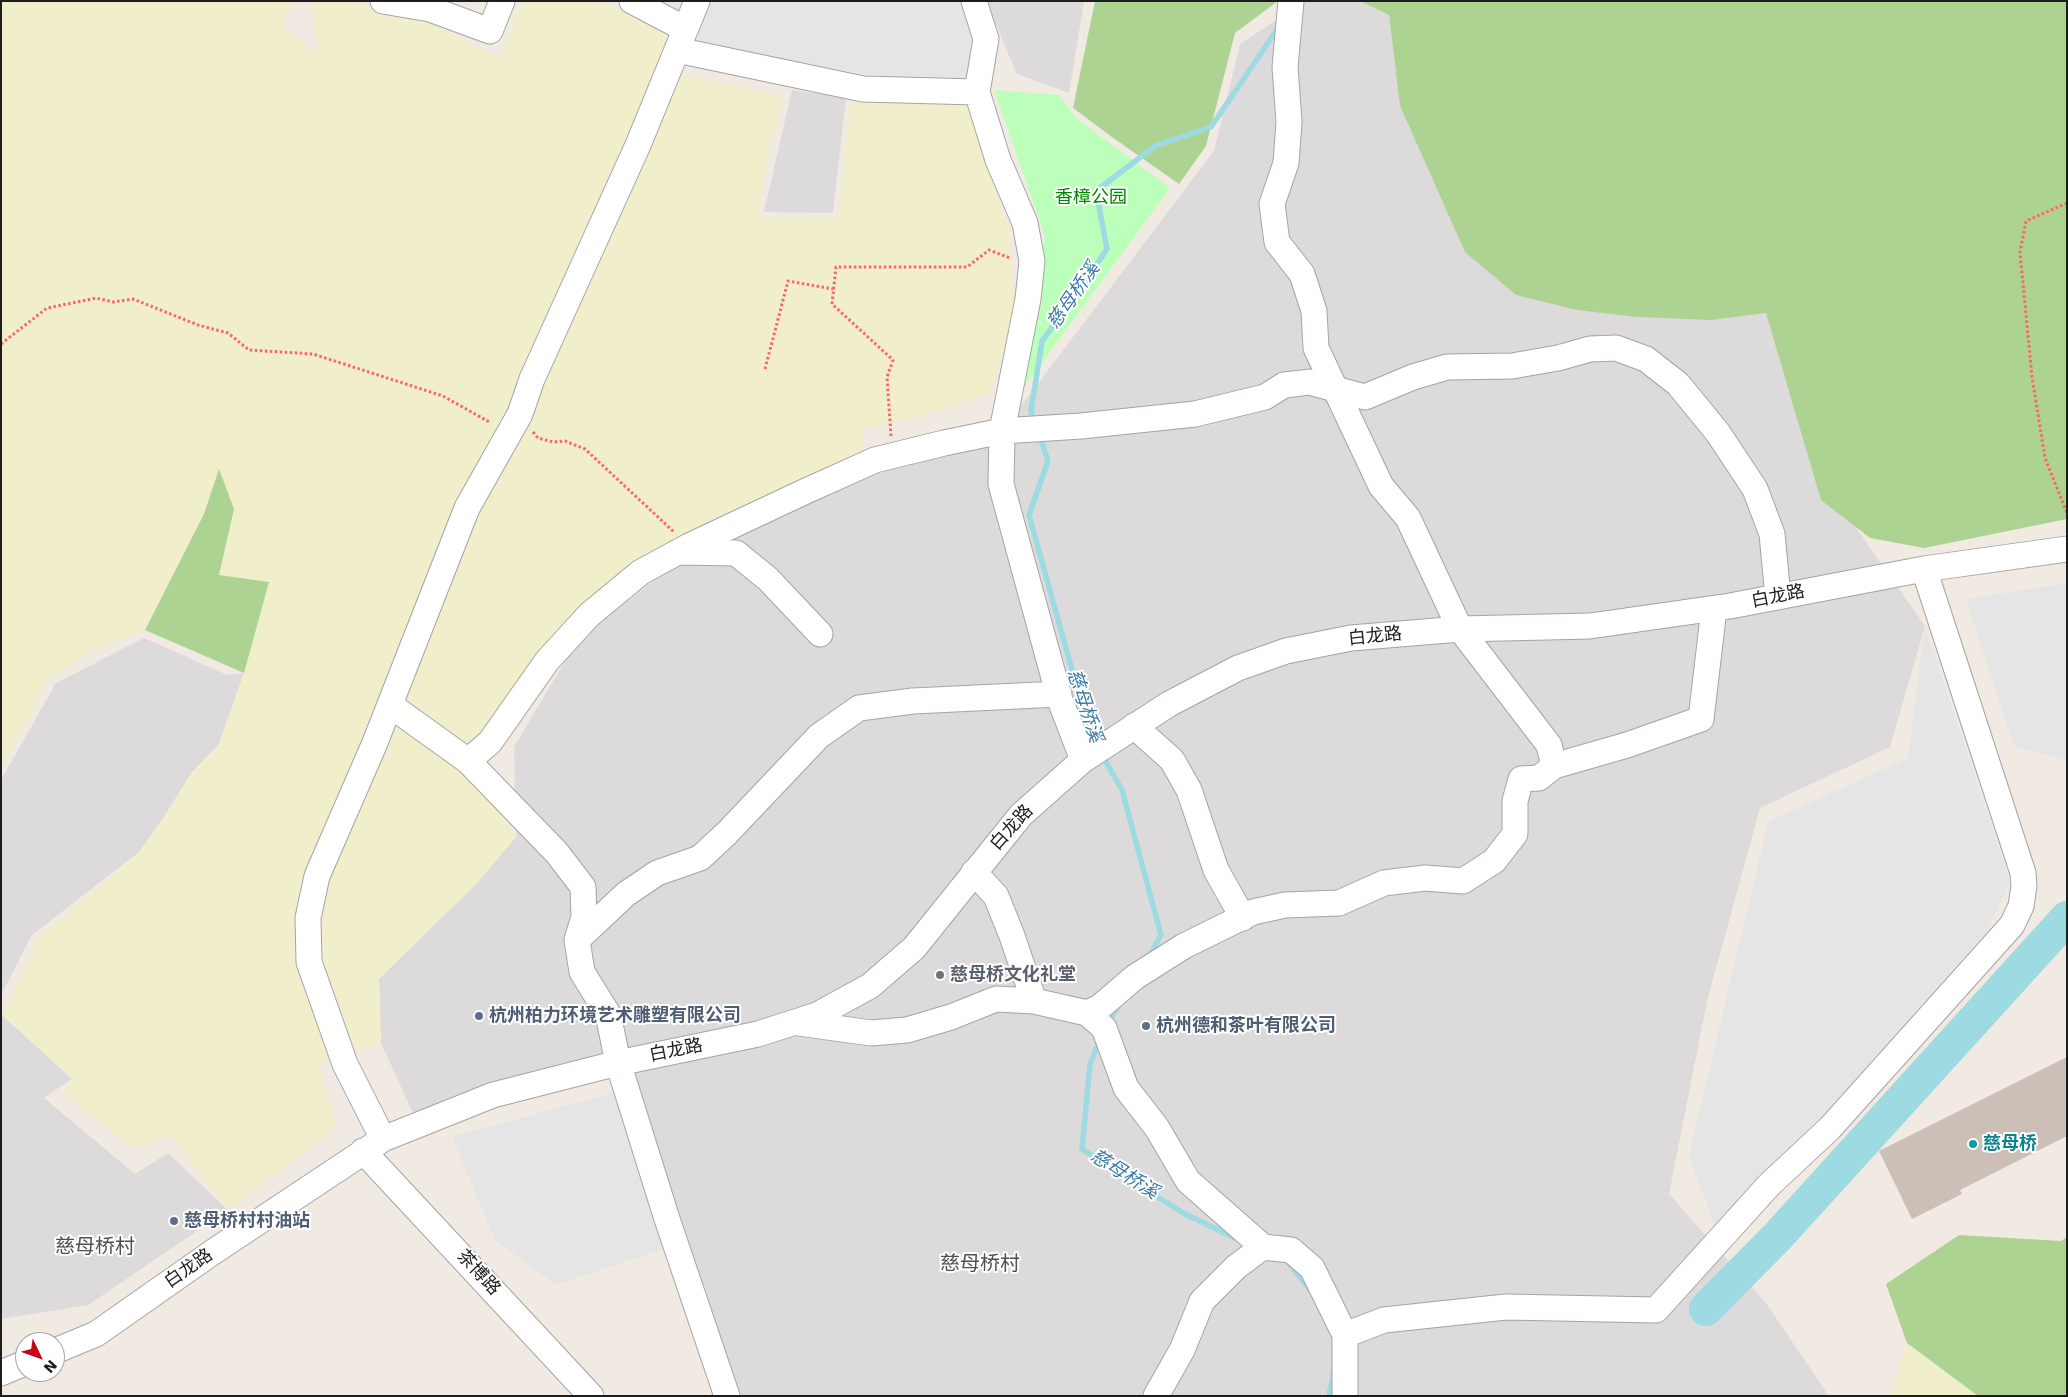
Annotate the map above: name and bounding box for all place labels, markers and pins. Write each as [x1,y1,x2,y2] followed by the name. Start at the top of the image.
[950,964,1076,986] place label: 慈母桥文化礼堂
[934,969,946,981] marker: 慈母桥文化礼堂
[489,1005,741,1027] place label: 杭州柏力环境艺术雕塑有限公司
[473,1010,485,1022] marker: 杭州柏力环境艺术雕塑有限公司
[1156,1015,1336,1037] place label: 杭州德和茶叶有限公司
[1140,1020,1152,1032] marker: 杭州德和茶叶有限公司
[1983,1133,2037,1155] place label: 慈母桥
[1967,1138,1979,1150] marker: 慈母桥
[184,1210,310,1232] place label: 慈母桥村村油站
[168,1215,180,1227] marker: 慈母桥村村油站

